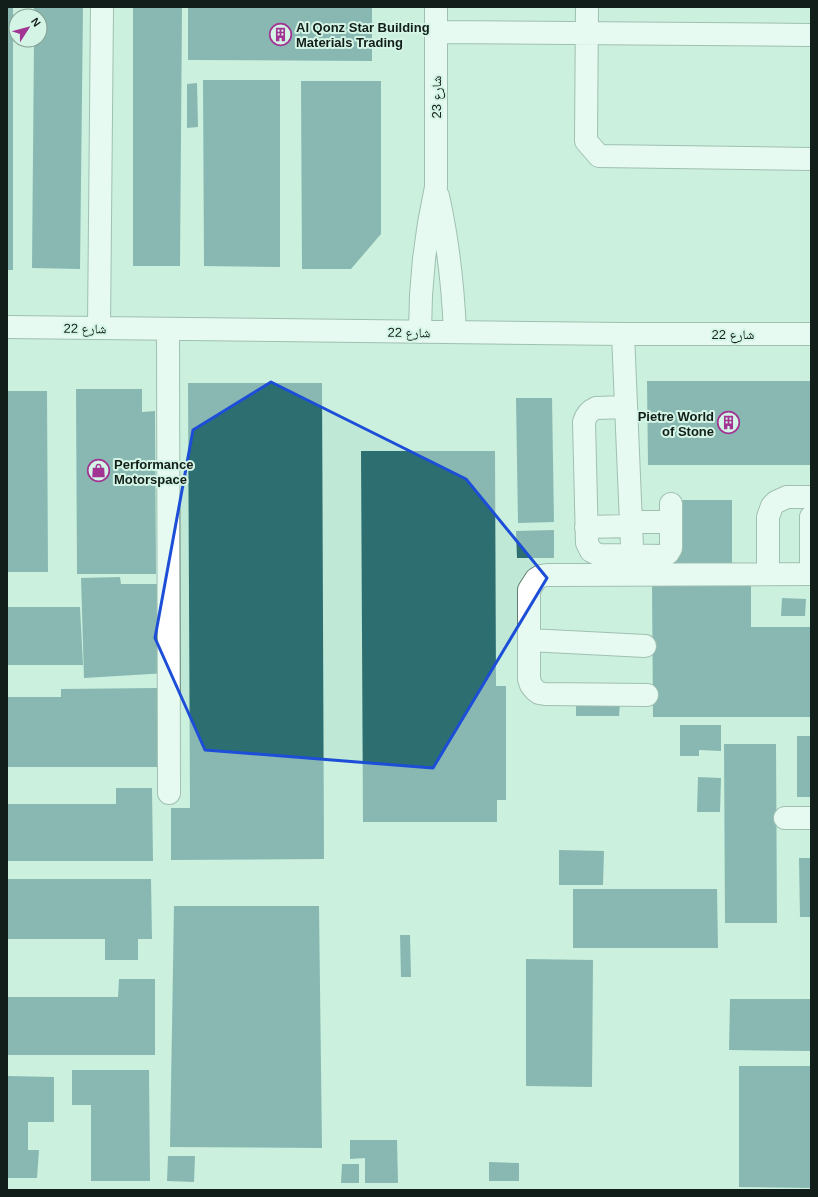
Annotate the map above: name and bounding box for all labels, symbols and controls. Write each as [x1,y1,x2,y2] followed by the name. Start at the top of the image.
[8,8,48,48] north arrow
[29,15,43,29] text: N
[296,20,430,50] place label: Al Qonz Star Building Materials Trading
[267,21,293,47] building icon: Al Qonz Star Building Materials Trading
[429,76,446,118] street label: شارع 23
[63,321,107,338] street label: شارع 22
[387,325,431,342] street label: شارع 22
[712,327,754,344] street label: شارع 22
[638,409,714,439] place label: Pietre World of Stone
[716,410,742,436] building icon: Pietre World of Stone
[114,457,193,487] place label: Performance Motorspace
[86,458,112,484] shop icon: Performance Motorspace

